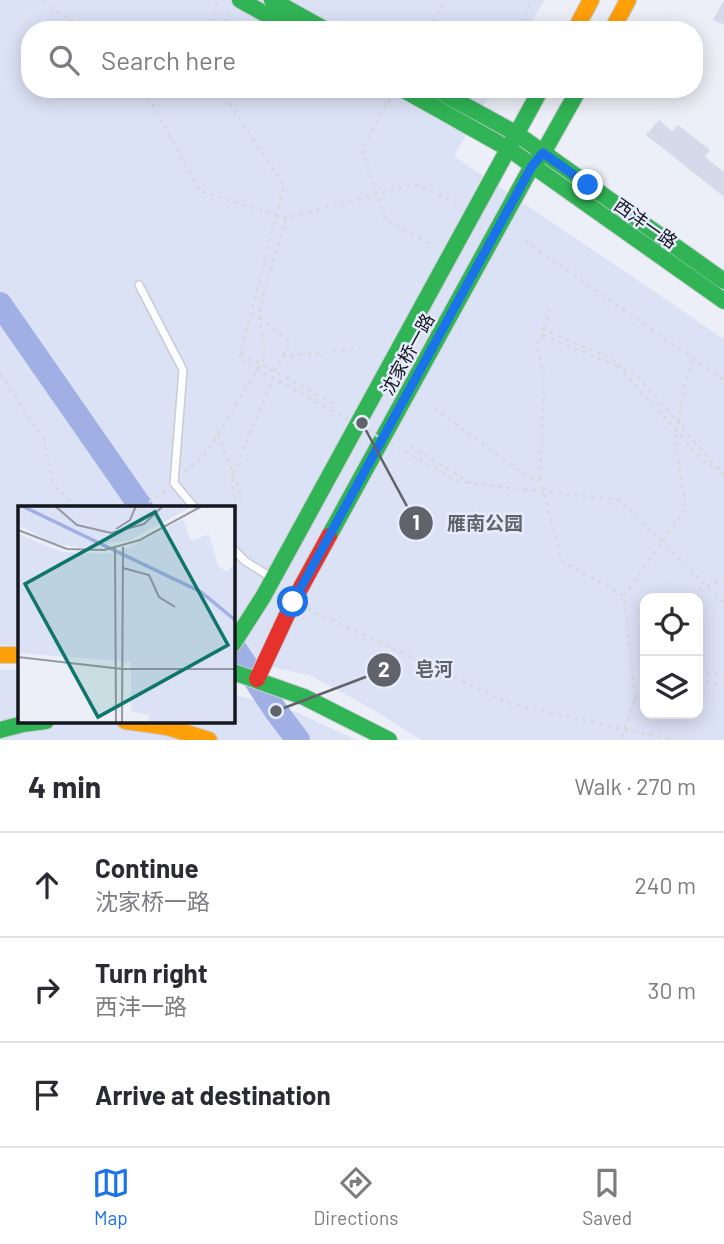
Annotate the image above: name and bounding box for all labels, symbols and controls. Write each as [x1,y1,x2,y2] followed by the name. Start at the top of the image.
[21,21,703,98] search box
[45,41,83,79] icon: search
[101,44,236,75] text: Search here
[572,169,603,200] route end
[610,193,682,253] street label: 西沣一路
[376,309,438,399] street label: 沈家桥一路
[398,503,537,543] callout: 雁南公园
[18,506,234,722] inset map
[412,509,420,534] text: 1
[447,511,523,534] text: 雁南公园
[277,586,308,617] route start
[640,593,703,719] map controls
[640,593,703,656] button: locate
[366,650,467,690] callout: 皂河
[378,656,390,681] text: 2
[640,656,703,719] button: layers
[415,657,453,680] text: 皂河
[28,768,101,804] text: 4 min
[574,772,696,800] text: Walk · 270 m
[95,852,199,883] text: Continue
[28,866,66,904] icon: ahead
[634,871,696,899] text: 240 m
[95,887,210,915] text: 沈家桥一路
[95,957,208,988] text: Turn right
[28,971,66,1009] icon: right
[648,976,696,1004] text: 30 m
[95,992,187,1020] text: 西沣一路
[28,1076,66,1114] icon: arrive
[95,1079,331,1110] text: Arrive at destination
[92,1164,130,1229] tab: Map
[314,1164,399,1229] tab: Directions
[582,1164,632,1229] tab: Saved

